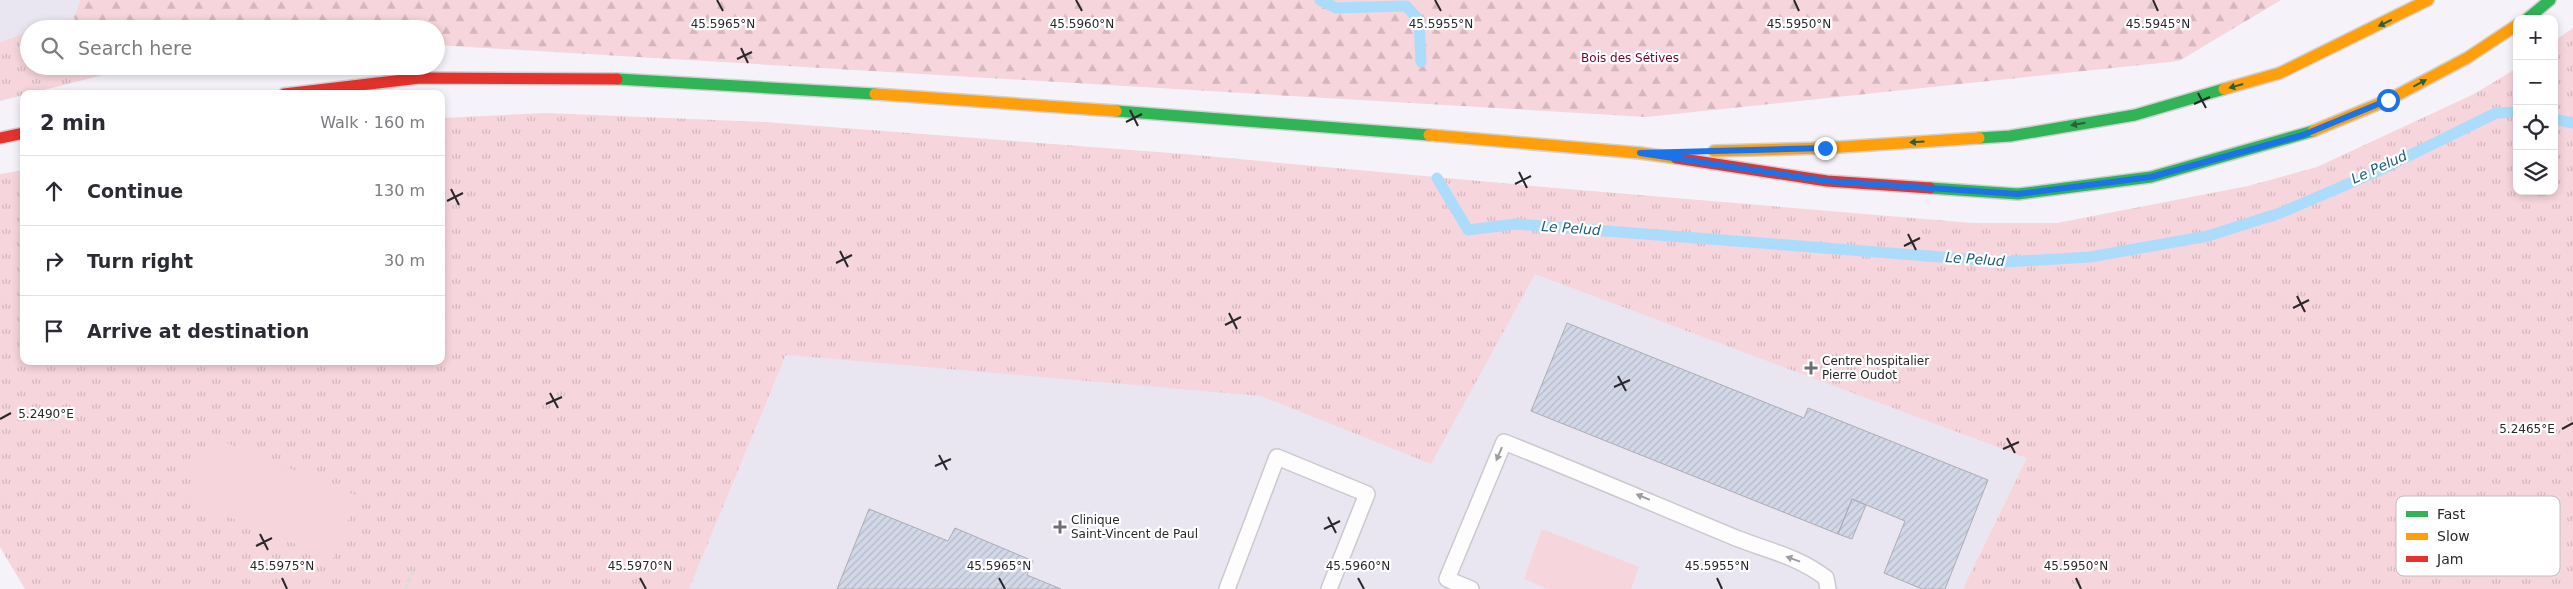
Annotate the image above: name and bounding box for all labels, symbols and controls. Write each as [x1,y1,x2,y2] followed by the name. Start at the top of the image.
[2513,15,2558,195] map controls
[2513,15,2558,60] button: +
[691,17,755,31] text: 45.5965°N
[1050,17,1114,31] text: 45.5960°N
[1409,17,1473,31] text: 45.5955°N
[1767,17,1831,31] text: 45.5950°N
[2126,17,2190,31] text: 45.5945°N
[2378,19,2392,27] one-way arrow
[20,20,445,75] search box
[38,34,66,62] icon: search
[78,37,192,59] text: Search here
[1581,51,1679,65] park label: Bois des Sétives
[2513,60,2558,105] button: −
[2413,79,2428,87] one-way arrow
[2228,82,2243,90] one-way arrow
[2377,89,2400,112] route start
[2513,105,2558,150] button: locate
[40,111,106,135] text: 2 min
[320,113,425,132] text: Walk · 160 m
[2070,121,2086,129] one-way arrow
[1814,137,1837,160] route end
[1909,138,1925,146] one-way arrow
[2349,147,2409,187] water label: Le Pelud
[2513,150,2558,195] button: layers
[40,177,68,205] icon: ahead
[87,180,183,202] text: Continue
[374,181,425,200] text: 130 m
[1541,218,1601,238] water label: Le Pelud
[40,247,68,275] icon: right
[1945,249,2005,269] water label: Le Pelud
[87,250,193,272] text: Turn right
[384,251,425,270] text: 30 m
[40,317,68,345] icon: arrive
[87,320,309,342] text: Arrive at destination
[1822,354,1929,382] place label: Centre hospitalier Pierre Oudot
[1804,361,1818,375] marker: Centre hospitalier Pierre Oudot
[18,407,74,421] text: 5.2490°E
[2499,422,2555,436] text: 5.2465°E
[1495,447,1503,461] one-way arrow
[1636,493,1650,501] one-way arrow
[2396,496,2560,576] legend
[2437,506,2466,522] text: Fast
[1071,513,1198,541] place label: Clinique Saint-Vincent de Paul
[1053,520,1067,534] marker: Clinique Saint-Vincent de Paul
[2437,528,2470,544] text: Slow
[2436,551,2463,567] text: Jam
[1786,555,1801,562] one-way arrow
[250,559,314,573] text: 45.5975°N
[608,559,672,573] text: 45.5970°N
[967,559,1031,573] text: 45.5965°N
[1326,559,1390,573] text: 45.5960°N
[1685,559,1749,573] text: 45.5955°N
[2044,559,2108,573] text: 45.5950°N

